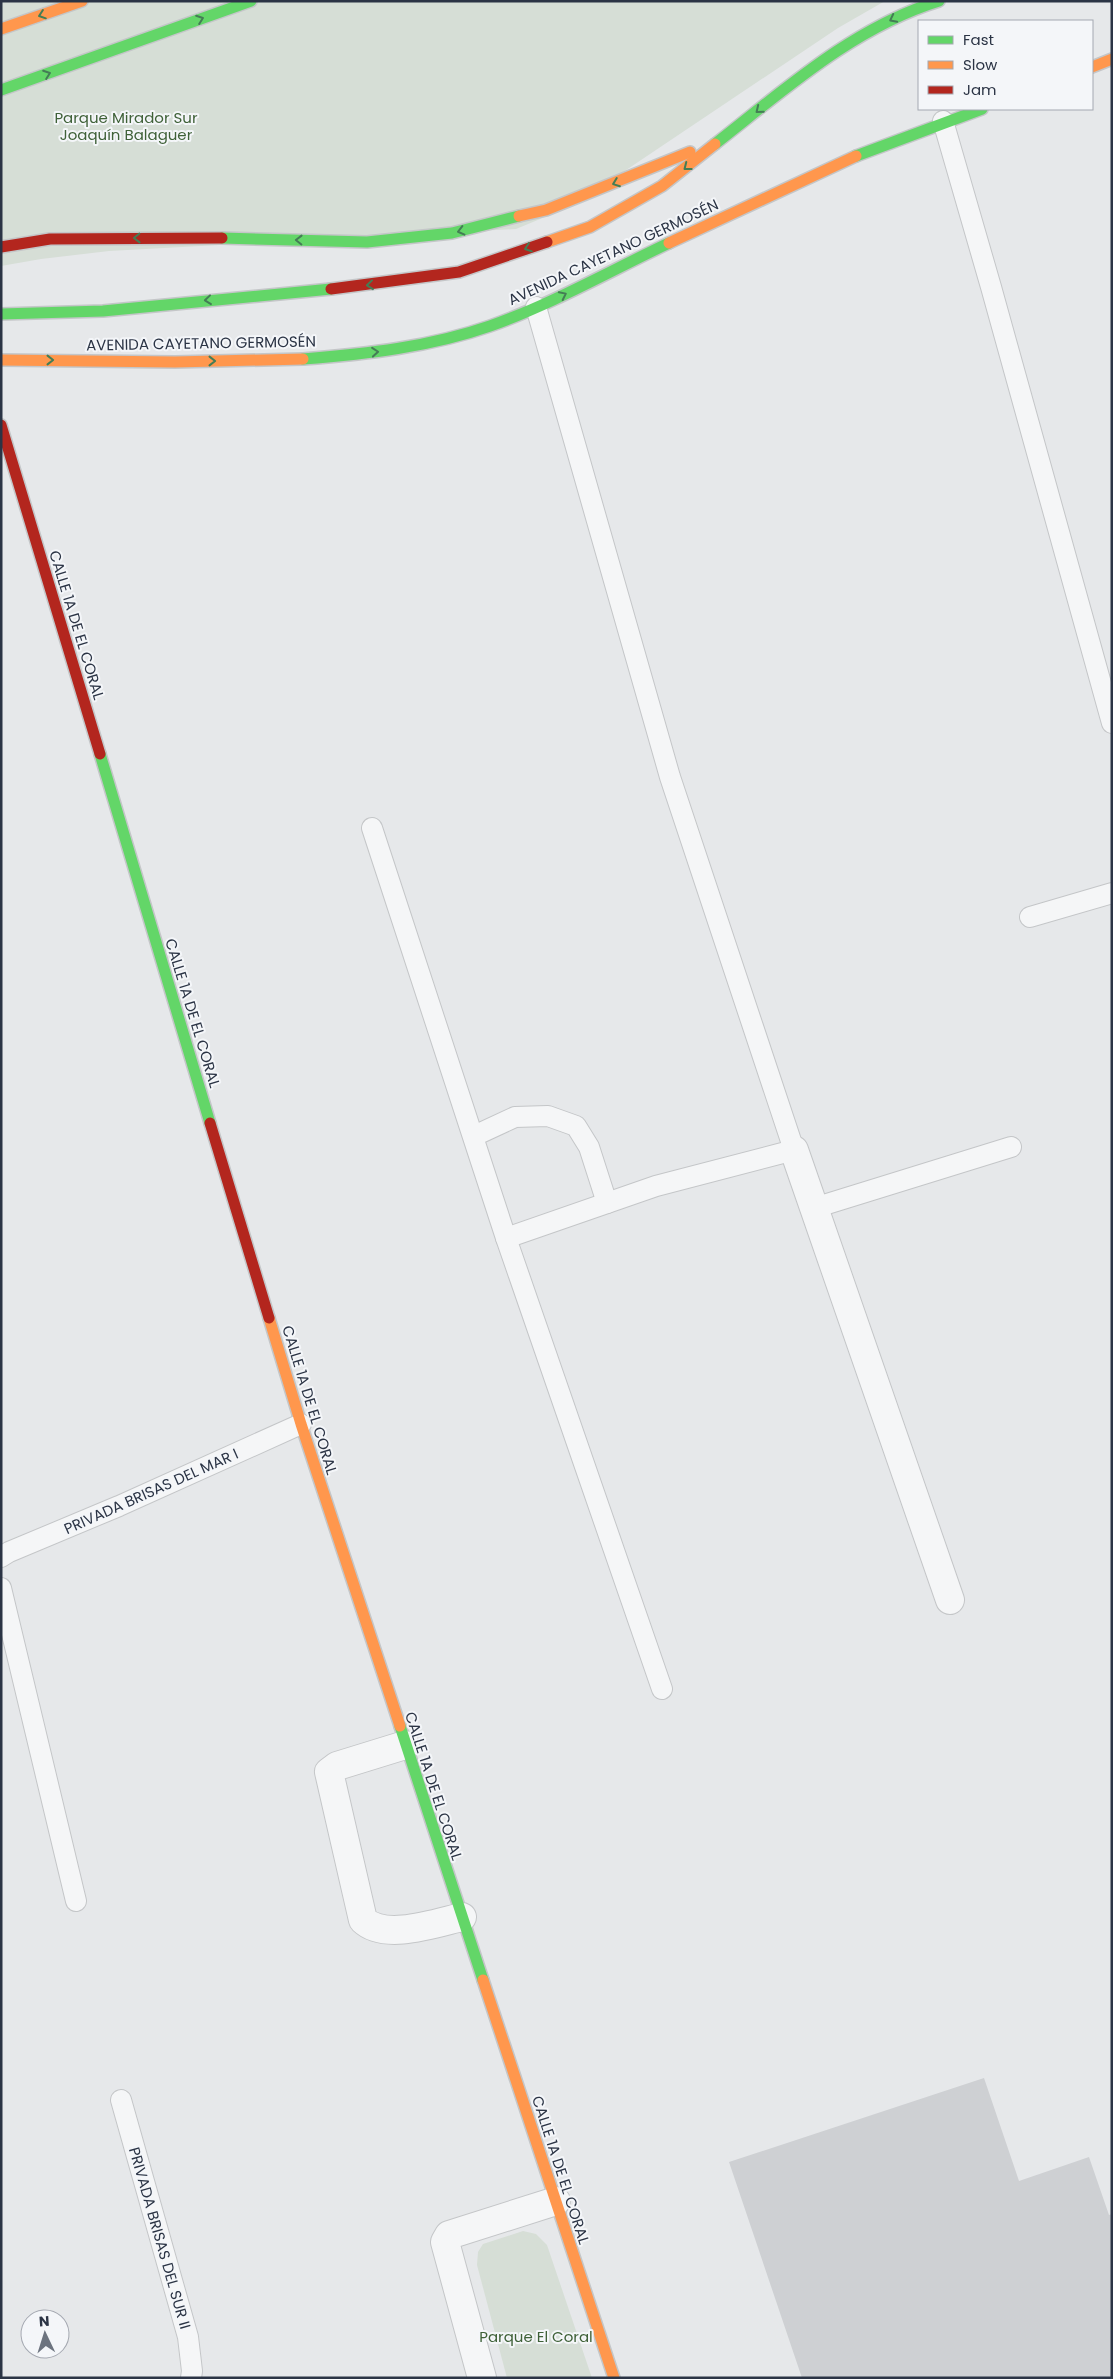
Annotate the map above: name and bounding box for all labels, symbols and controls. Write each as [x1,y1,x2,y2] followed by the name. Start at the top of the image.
[38,9,46,19] one-way arrow
[890,13,899,23] one-way arrow
[196,15,204,25] one-way arrow
[918,20,1093,110] legend
[963,29,994,50] text: Fast
[963,54,998,75] text: Slow
[43,70,51,80] one-way arrow
[963,79,997,100] text: Jam
[756,105,765,113] one-way arrow
[54,107,198,145] park label: Parque Mirador Sur Joaquín Balaguer
[683,161,693,170] one-way arrow
[612,177,621,187] one-way arrow
[504,194,722,310] street label: AVENIDA CAYETANO GERMOSÉN
[456,225,465,236] one-way arrow
[133,233,140,243] one-way arrow
[295,235,303,246] one-way arrow
[524,242,532,252] one-way arrow
[366,279,374,290] one-way arrow
[557,291,566,301] one-way arrow
[204,295,212,306] one-way arrow
[86,330,316,356] street label: AVENIDA CAYETANO GERMOSÉN
[371,346,379,357] one-way arrow
[46,355,54,365] one-way arrow
[209,356,217,366] one-way arrow
[44,548,110,703] street label: CALLE 1A DE EL CORAL
[160,936,226,1091] street label: CALLE 1A DE EL CORAL
[277,1323,343,1478] street label: CALLE 1A DE EL CORAL
[60,1443,242,1539] street label: PRIVADA BRISAS DEL MAR I
[400,1709,468,1863] street label: CALLE 1A DE EL CORAL
[527,2093,595,2247] street label: CALLE 1A DE EL CORAL
[124,2145,196,2331] street label: PRIVADA BRISAS DEL SUR II
[20,2309,70,2359] north arrow
[38,2311,50,2331] text: N
[479,2326,593,2347] park label: Parque El Coral

